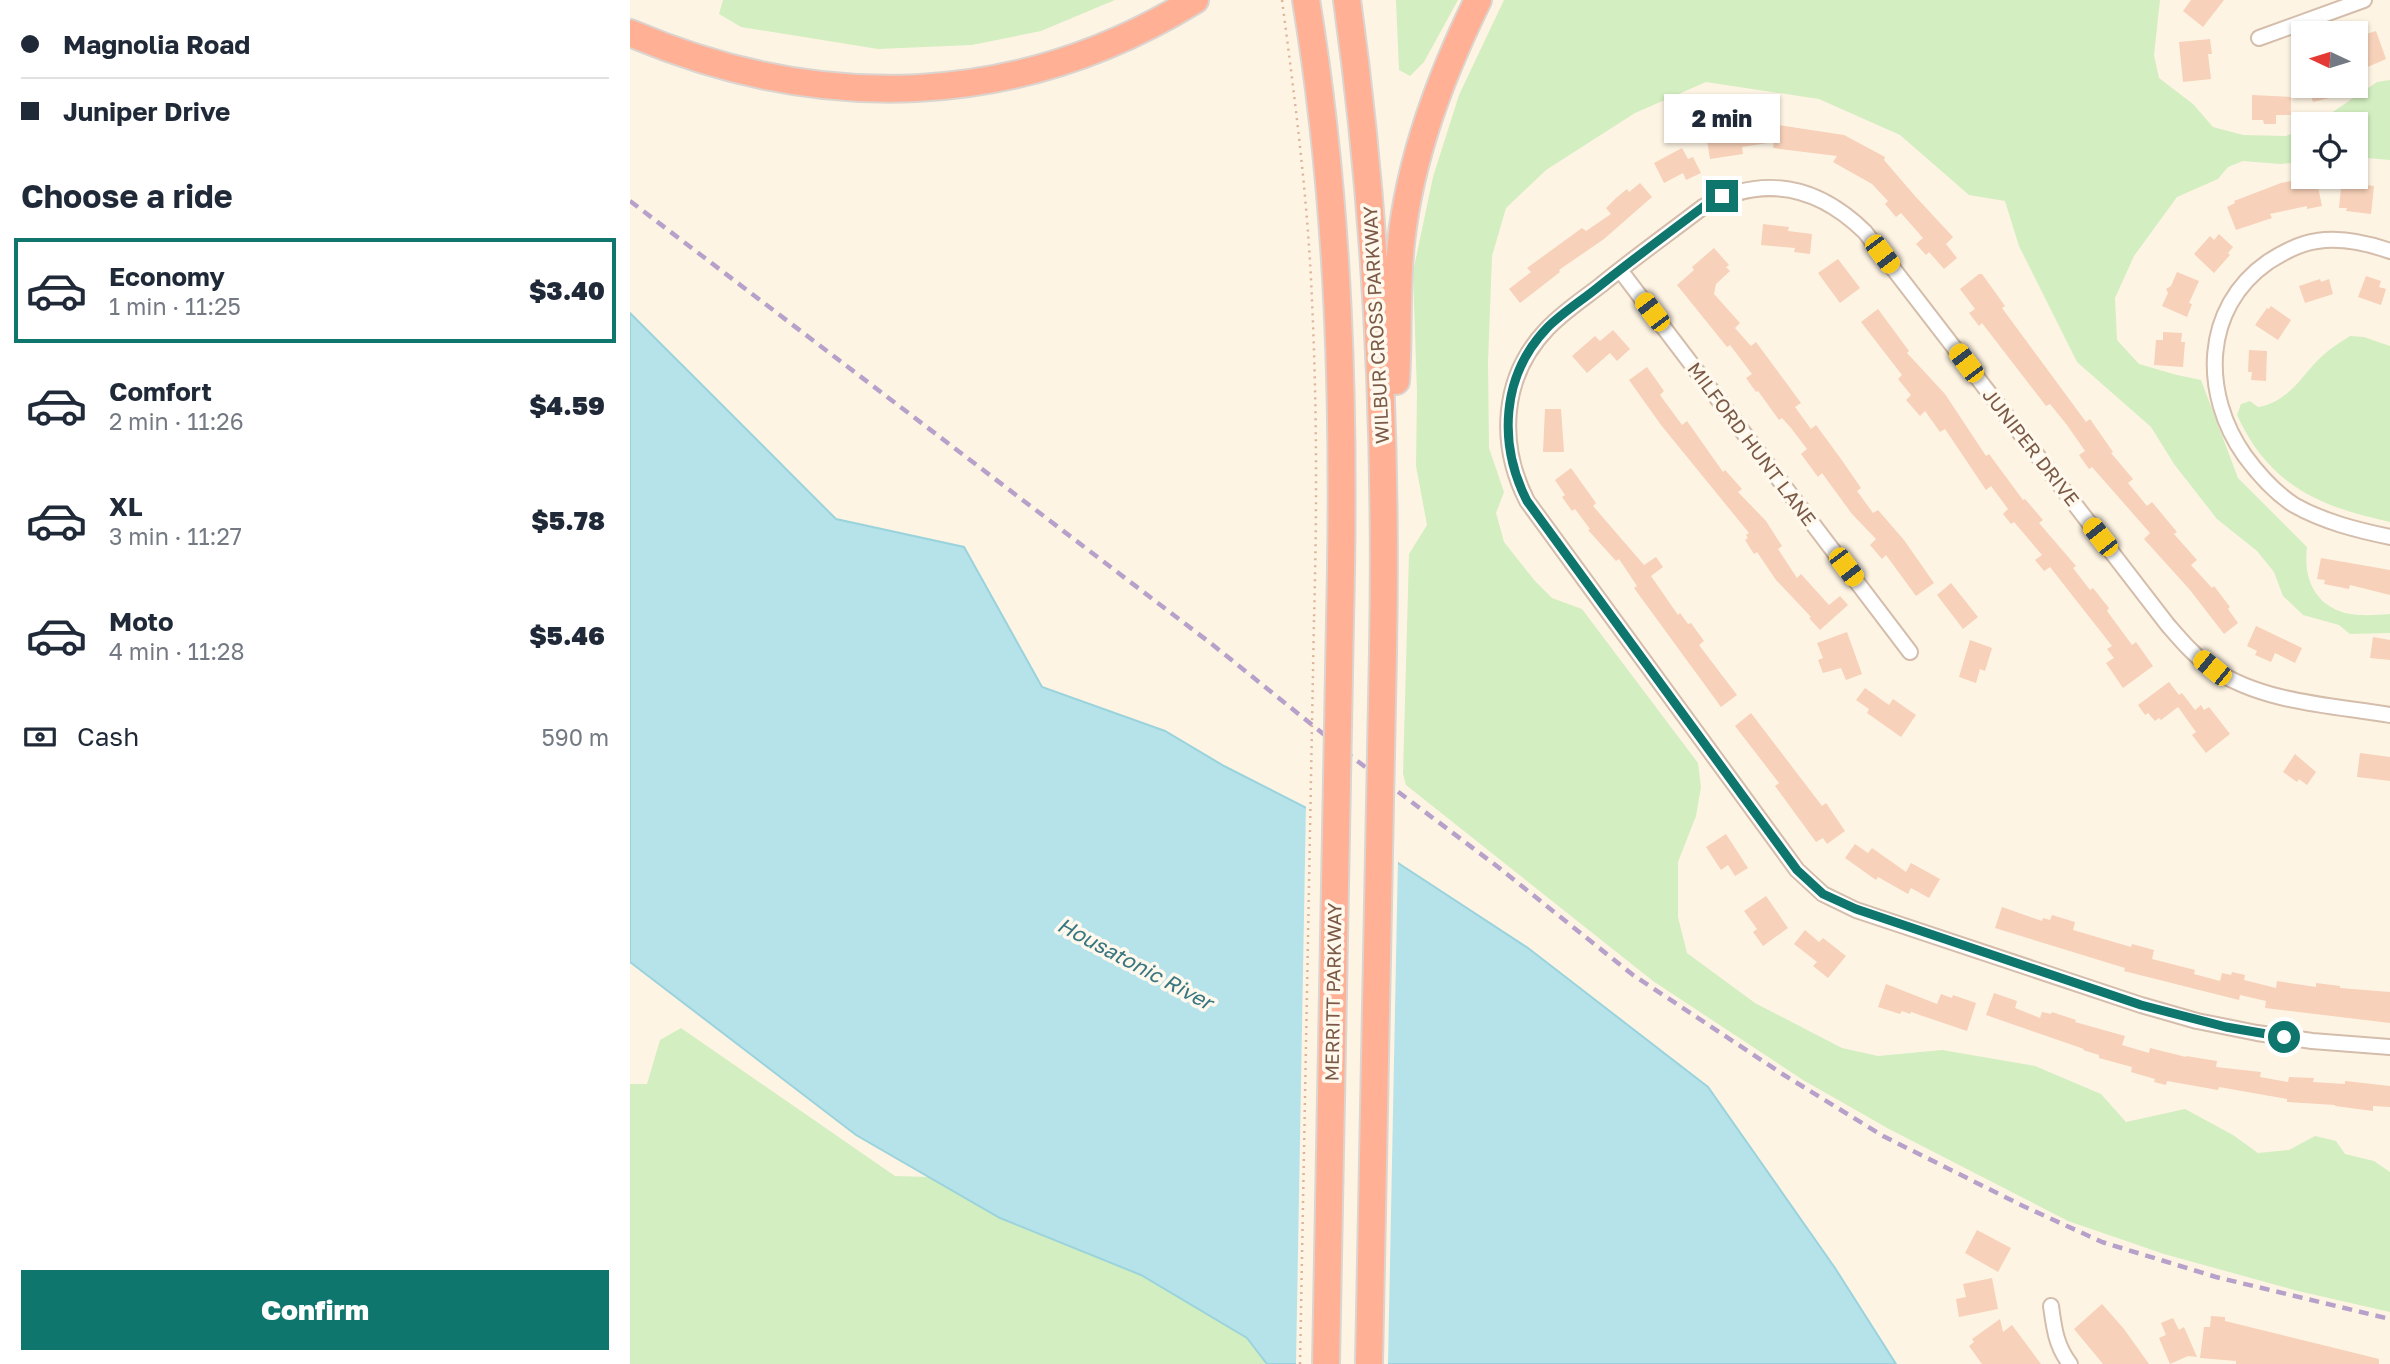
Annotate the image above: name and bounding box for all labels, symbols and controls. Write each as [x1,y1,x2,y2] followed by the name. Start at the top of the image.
[2291,21,2368,98] north arrow
[2291,21,2368,189] map controls
[63,29,250,60] text: Magnolia Road
[1664,94,1780,144] callout: 2 min
[63,96,230,127] text: Juniper Drive
[1692,104,1752,132] text: 2 min
[2291,112,2368,189] button: locate
[21,177,233,215] text: Choose a ride
[1706,180,1738,212] route end
[1358,205,1393,445] street label: WILBUR CROSS PARKWAY
[1861,231,1904,277] car
[25,259,88,322] icon: car
[109,261,225,292] text: Economy
[529,275,605,306] text: $3.40
[1631,289,1674,335] car
[109,292,241,320] text: 1 min · 11:25
[1945,340,1988,386] car
[1683,357,1821,530] street label: MILFORD HUNT LANE
[25,374,88,437] icon: car
[109,376,212,407] text: Comfort
[1978,383,2084,510] street label: JUNIPER DRIVE
[529,390,605,421] text: $4.59
[109,407,244,435] text: 2 min · 11:26
[25,489,88,552] icon: car
[109,491,143,522] text: XL
[531,505,605,536] text: $5.78
[2079,514,2122,560] car
[109,522,242,550] text: 3 min · 11:27
[1825,544,1868,590] car
[25,604,88,667] icon: car
[109,606,174,637] text: Moto
[529,620,605,651] text: $5.46
[109,637,244,665] text: 4 min · 11:28
[2190,647,2235,689] car
[21,718,59,756] icon: cash
[77,721,139,752] text: Cash
[541,723,609,751] text: 590 m
[1319,902,1346,1082] street label: MERRITT PARKWAY
[1053,911,1220,1016] water label: Housatonic River
[2268,1021,2300,1053] route start
[21,1270,609,1350] button: Confirm

